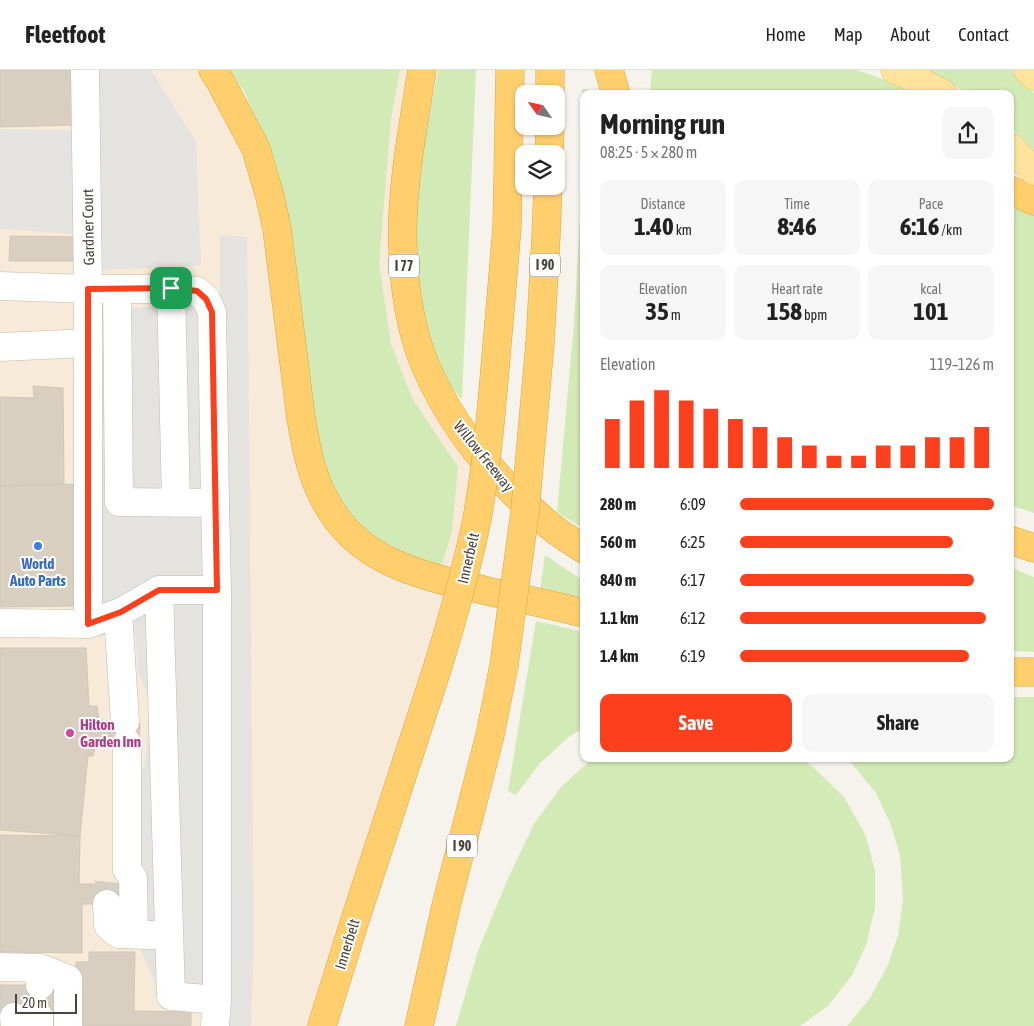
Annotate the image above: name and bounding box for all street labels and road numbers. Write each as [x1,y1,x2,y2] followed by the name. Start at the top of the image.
[79,189,97,265] street label: Gardner Court
[530,254,560,276] road number: I 90
[389,255,419,278] road number: I 77
[450,417,518,495] street label: Willow Freeway
[454,531,482,585] street label: Innerbelt
[447,834,477,858] road number: I 90
[331,917,363,971] street label: Innerbelt

